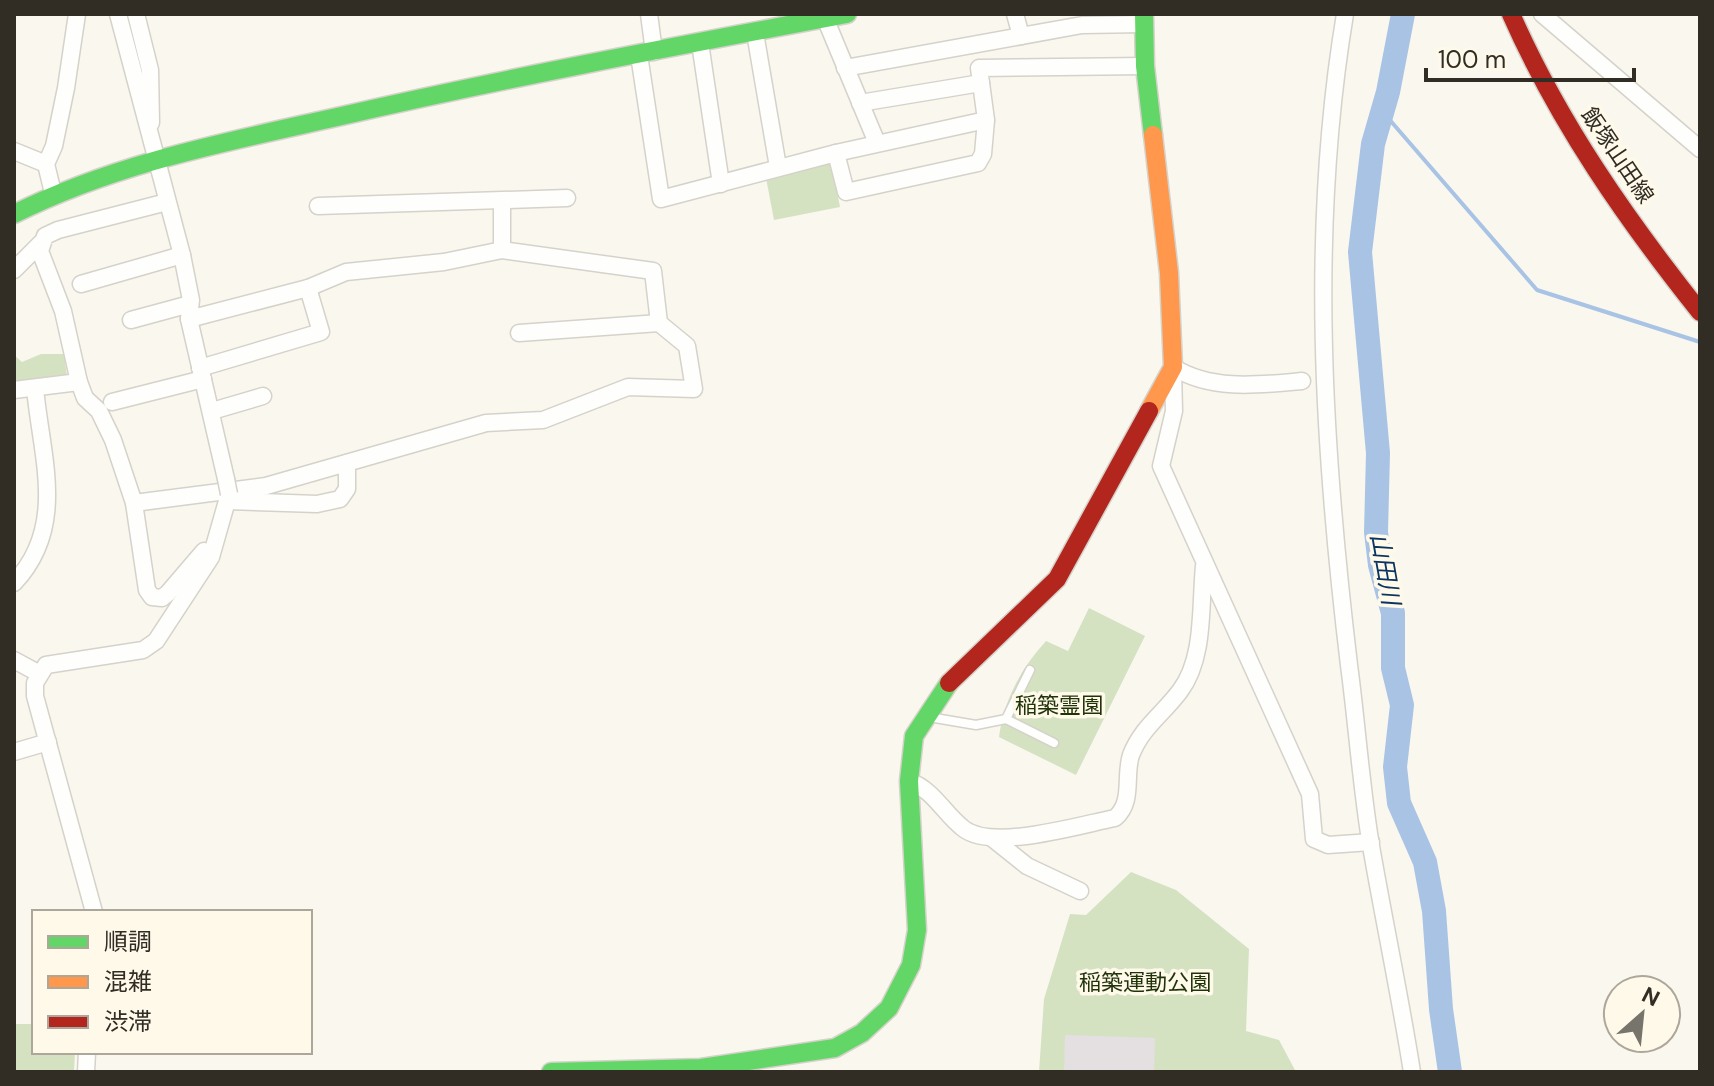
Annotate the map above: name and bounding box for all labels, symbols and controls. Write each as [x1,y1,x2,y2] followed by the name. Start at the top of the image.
[1426,32,1634,82] scale bar
[1438,44,1506,75] text: 100 m
[1575,102,1660,209] street label: 飯塚山田線
[1364,531,1408,610] water label: 山田川
[1015,691,1103,720] park label: 稲築霊園
[32,910,312,1054] legend
[104,926,152,957] text: 順調
[104,966,152,997] text: 混雑
[1079,968,1211,997] park label: 稲築運動公園
[1602,974,1682,1054] north arrow
[1637,980,1665,1013] text: N
[104,1006,152,1037] text: 渋滞

